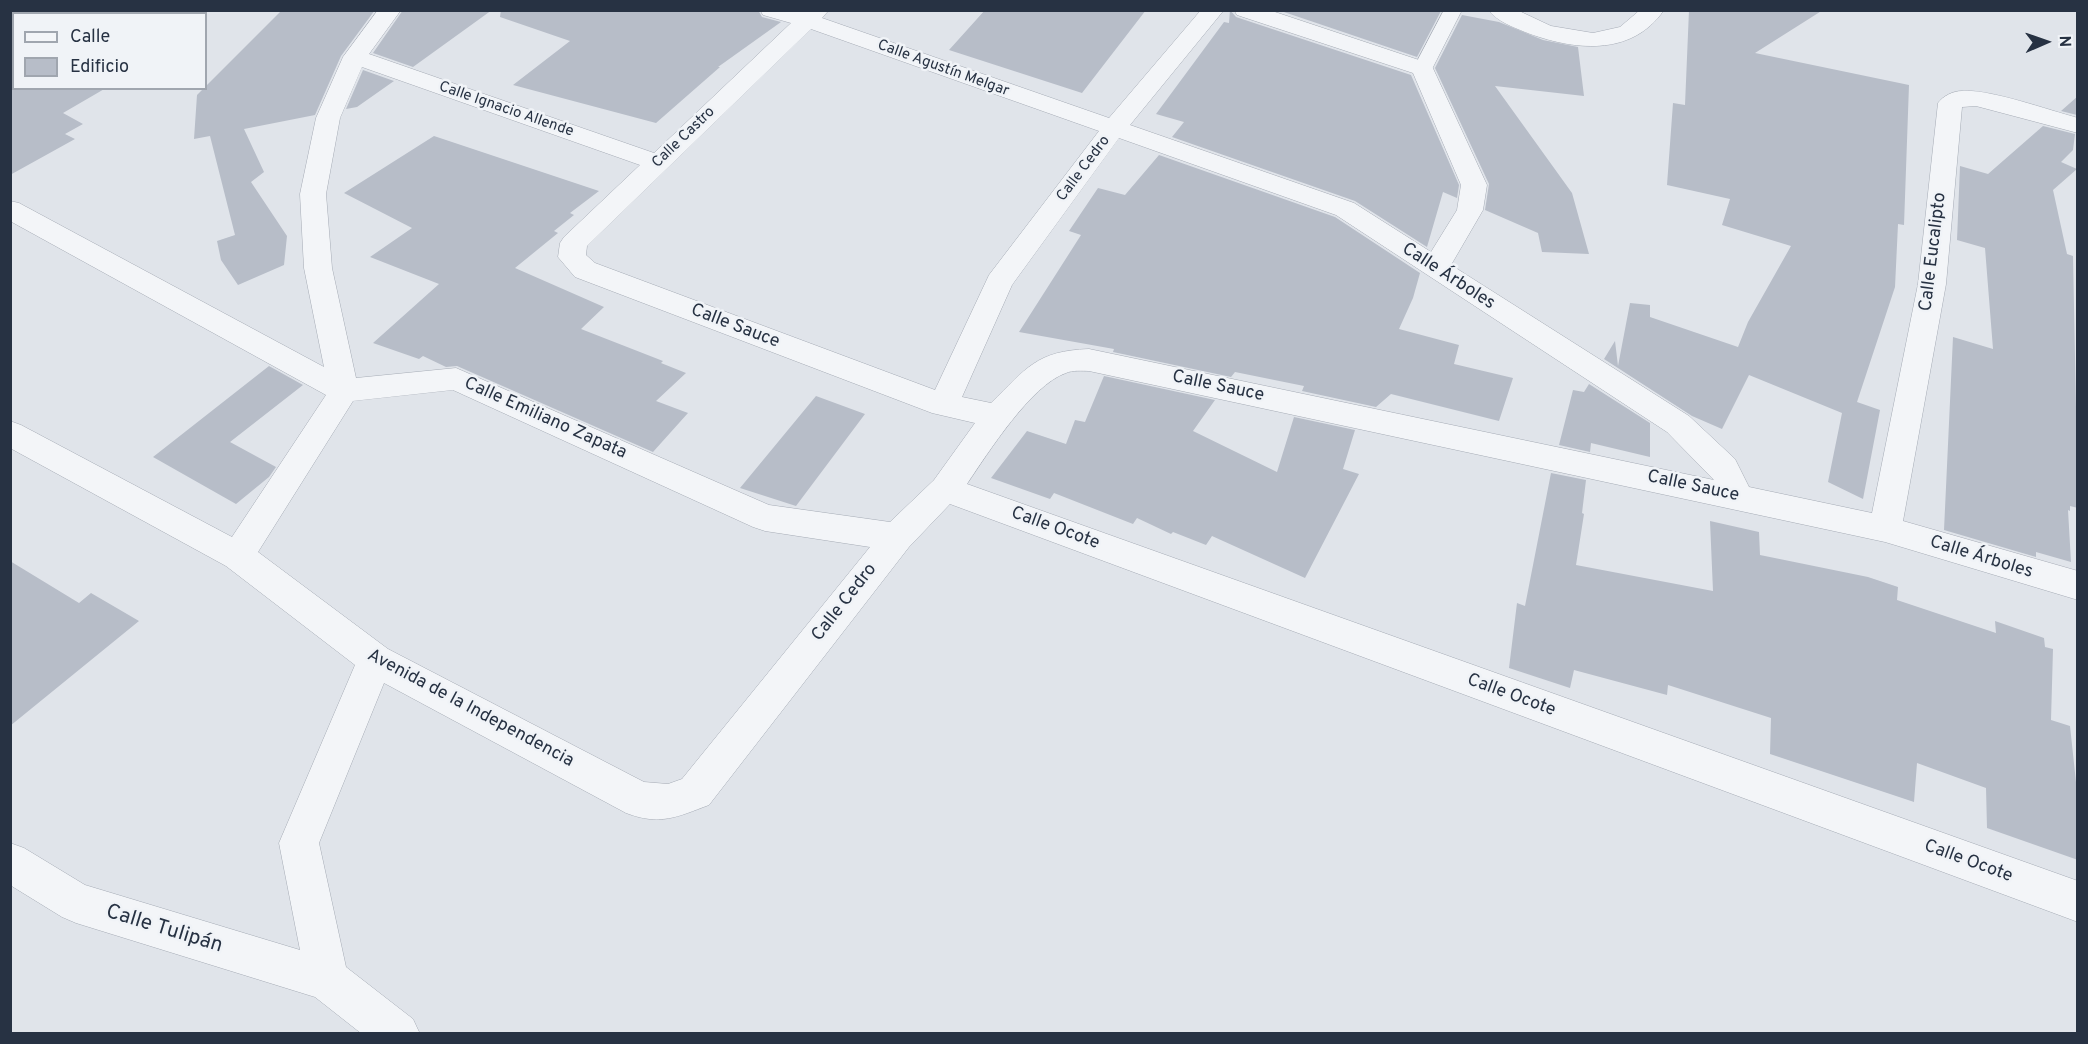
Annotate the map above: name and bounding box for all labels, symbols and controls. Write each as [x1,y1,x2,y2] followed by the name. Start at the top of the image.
[12,12,207,90] legend
[2016,12,2076,72] north arrow
[70,26,110,49] text: Calle
[2054,35,2074,47] text: N
[875,37,1011,101] street label: Calle Agustín Melgar
[70,56,129,79] text: Edificio
[436,79,576,141] street label: Calle Ignacio Allende
[649,104,719,172] street label: Calle Castro
[1054,133,1114,205] street label: Calle Cedro
[1916,191,1952,313] street label: Calle Eucalipto
[1397,239,1499,315] street label: Calle Árboles
[687,300,783,354] street label: Calle Sauce
[1170,367,1266,407] street label: Calle Sauce
[460,373,630,465] street label: Calle Emiliano Zapata
[1645,467,1741,507] street label: Calle Sauce
[1008,503,1102,555] street label: Calle Ocote
[1927,532,2035,584] street label: Calle Árboles
[808,560,882,646] street label: Calle Cedro
[363,645,577,773] street label: Avenida de la Independencia
[1464,670,1558,722] street label: Calle Ocote
[1921,836,2015,888] street label: Calle Ocote
[103,900,225,960] street label: Calle Tulipán

